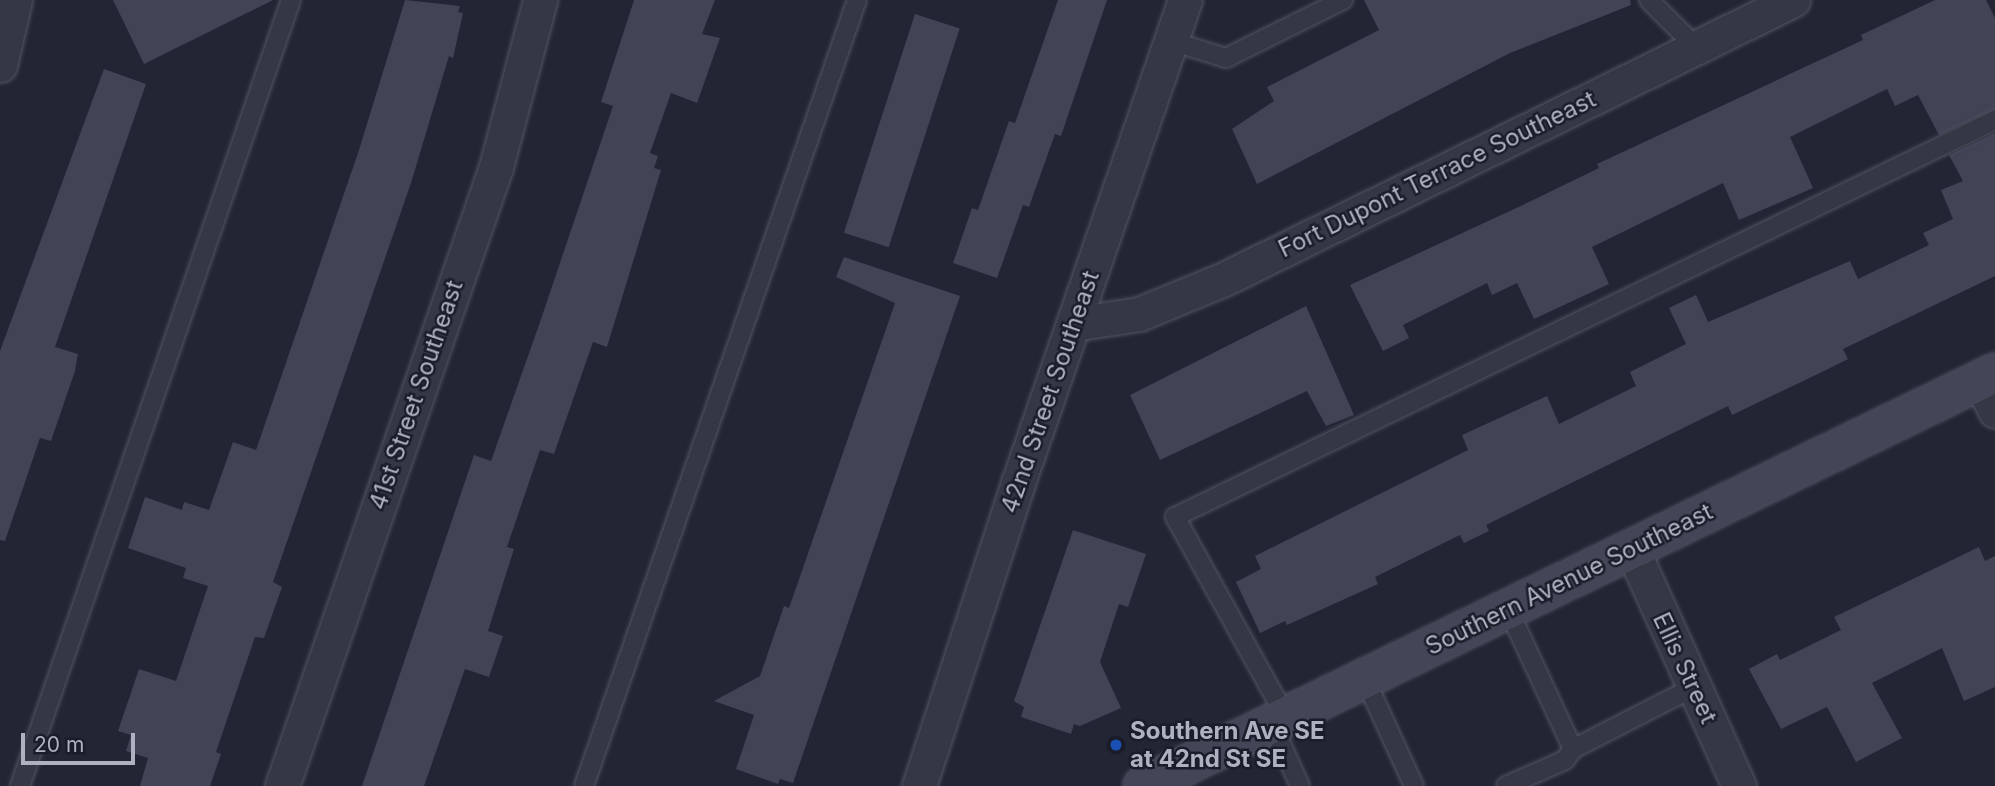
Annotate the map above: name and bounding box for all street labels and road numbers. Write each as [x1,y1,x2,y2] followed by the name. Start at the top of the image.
[1274,85,1600,263] street label: Fort Dupont Terrace Southeast
[995,267,1105,517] street label: 42nd Street Southeast
[363,276,469,514] street label: 41st Street Southeast
[1421,497,1717,661] street label: Southern Avenue Southeast
[1647,608,1723,728] street label: Ellis Street

